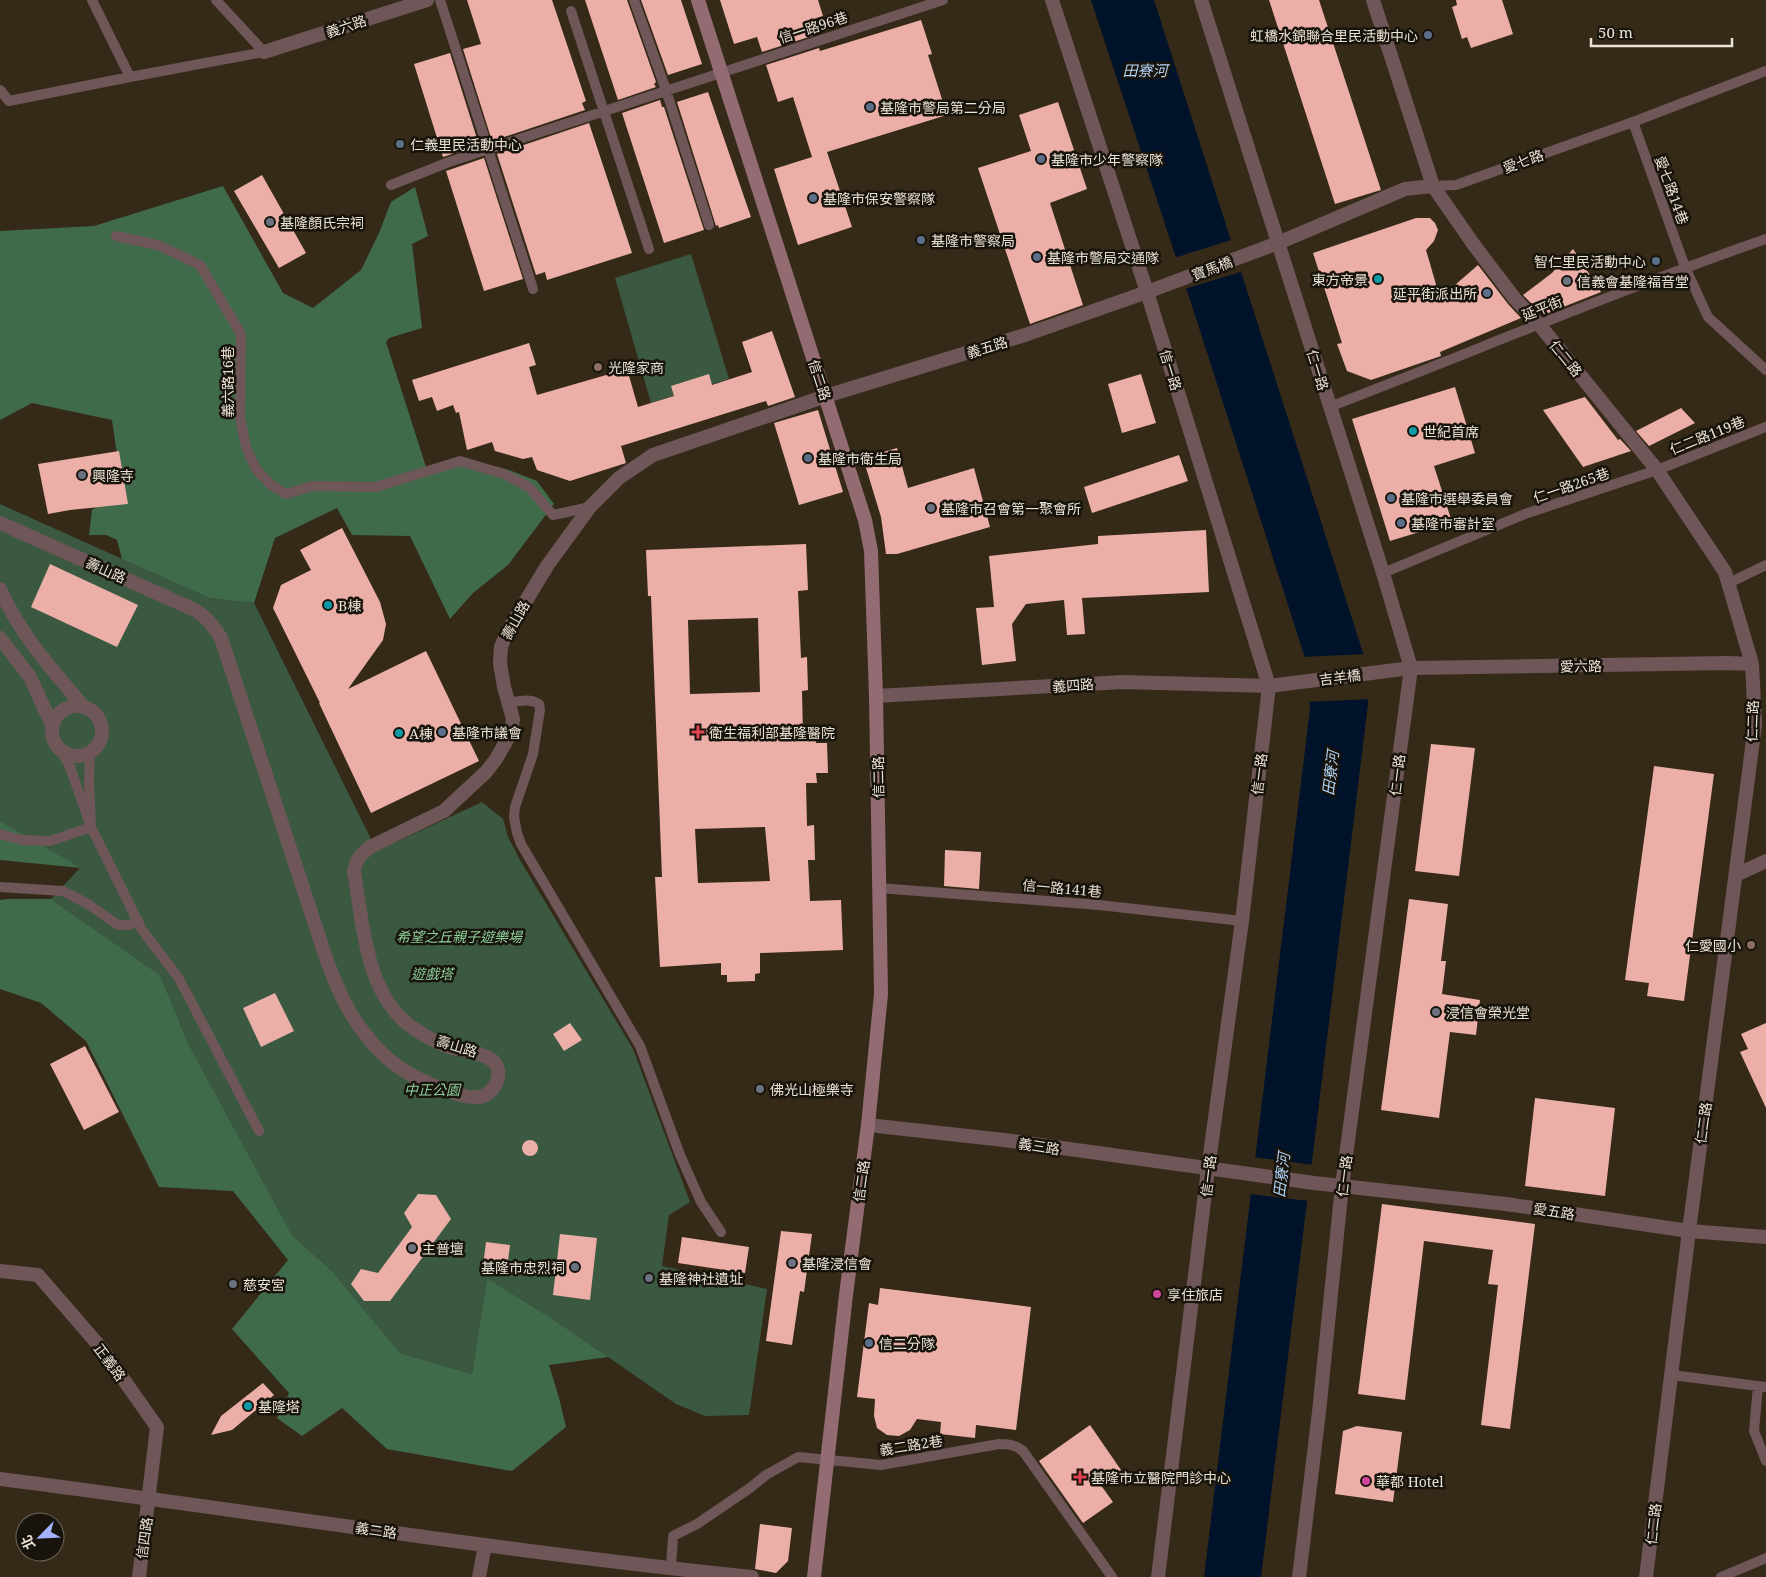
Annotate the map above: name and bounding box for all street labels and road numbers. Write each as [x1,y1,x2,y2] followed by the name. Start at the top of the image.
[776,7,850,47] street label: 信一路96巷
[323,10,369,42] street label: 義六路
[1500,145,1546,177] street label: 愛七路
[1651,153,1693,227] street label: 愛七路14巷
[1189,252,1235,284] street label: 寶馬橋
[1519,291,1565,325] street label: 延平街
[964,332,1010,362] street label: 義五路
[1545,336,1587,380] street label: 仁二路
[218,346,237,418] street label: 義六路16巷
[1156,347,1186,393] street label: 信一路
[1303,347,1333,393] street label: 仁一路
[804,357,836,403] street label: 信二路
[1667,411,1747,459] street label: 仁二路119巷
[1530,463,1612,507] street label: 仁一路265巷
[83,553,129,587] street label: 壽山路
[497,597,533,643] street label: 壽山路
[1560,656,1602,676] street label: 愛六路
[1318,665,1362,689] street label: 吉羊橋
[1051,674,1095,696] street label: 義四路
[1742,700,1762,742] street label: 仁二路
[1247,752,1271,796] street label: 信一路
[1385,753,1409,797] street label: 仁一路
[868,756,888,798] street label: 信二路
[1022,875,1102,901] street label: 信一路141巷
[434,1031,480,1061] street label: 壽山路
[1691,1101,1715,1145] street label: 仁二路
[1017,1133,1061,1159] street label: 義三路
[1196,1154,1220,1198] street label: 信一路
[1332,1154,1356,1198] street label: 仁一路
[849,1159,873,1203] street label: 信二路
[1532,1198,1576,1224] street label: 愛五路
[90,1340,130,1384] street label: 正義路
[878,1431,944,1459] street label: 義二路2巷
[1641,1502,1665,1546] street label: 仁二路
[132,1516,156,1560] street label: 信四路
[354,1518,398,1542] street label: 義二路

